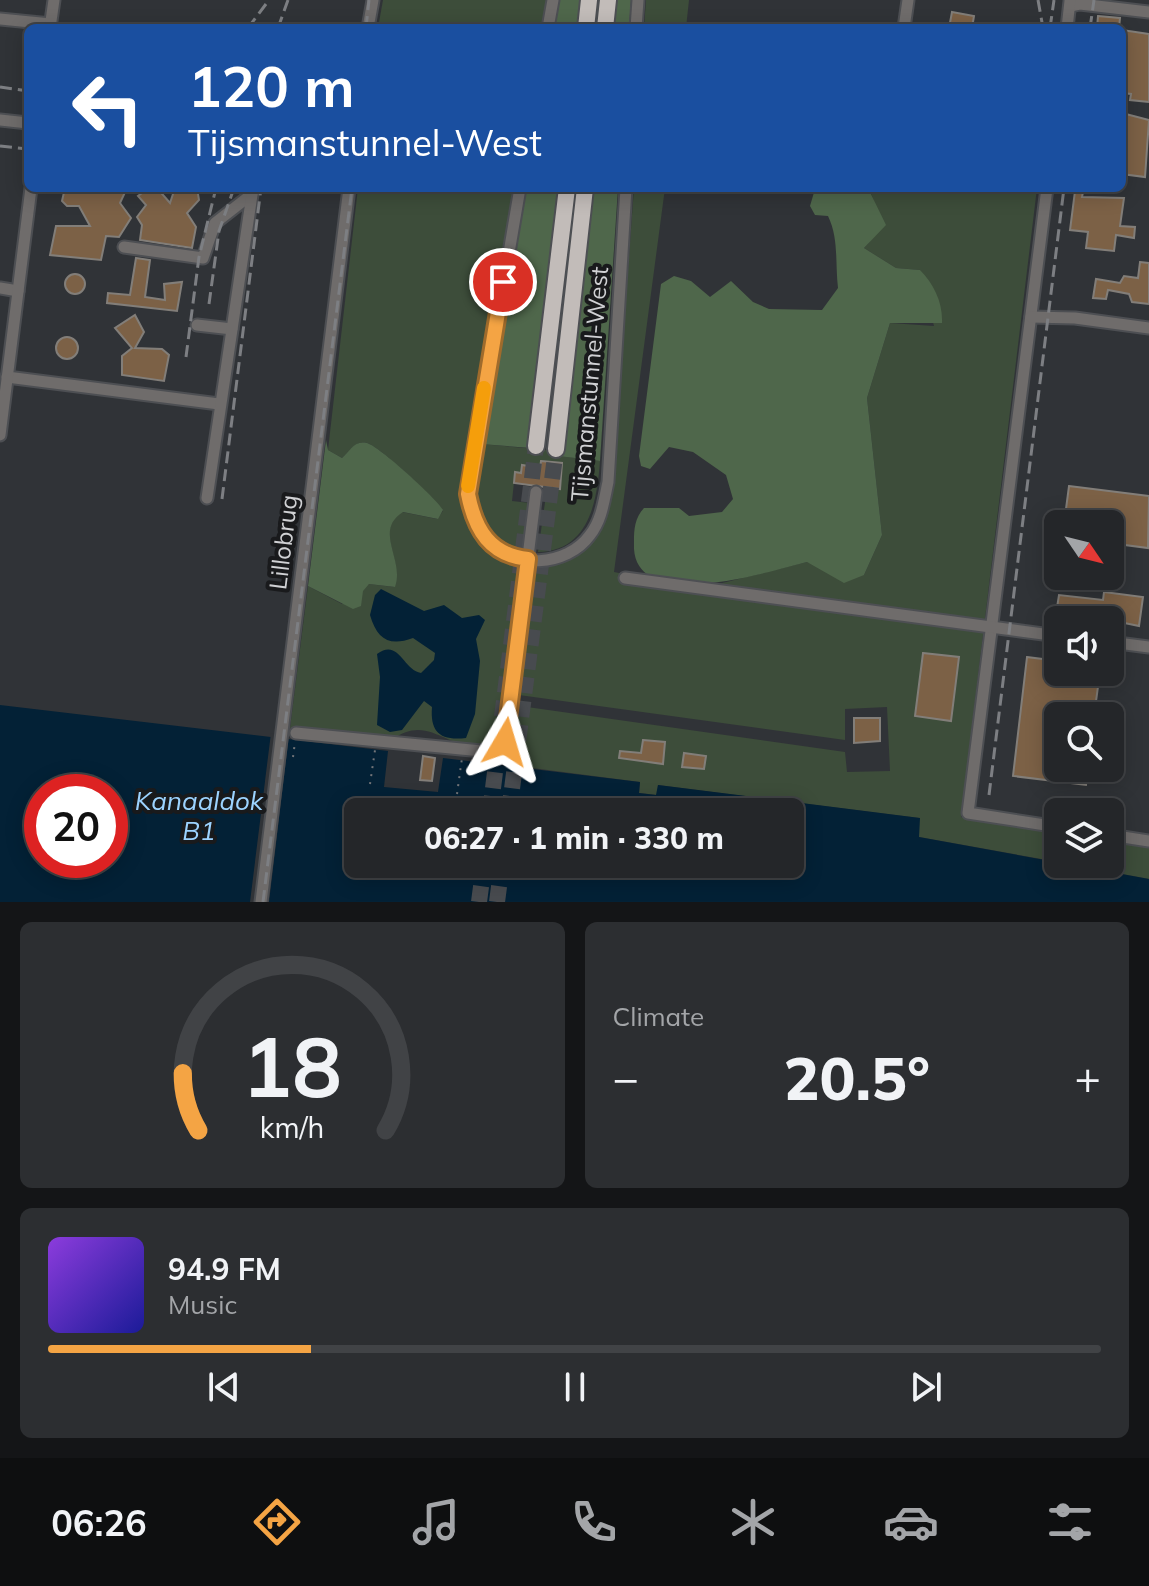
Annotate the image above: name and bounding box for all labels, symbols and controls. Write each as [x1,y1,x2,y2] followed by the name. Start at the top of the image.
[188,51,355,121] text: 120 m
[56,56,160,160] icon: left
[188,120,542,165] text: Tijsmanstunnel-West
[469,248,537,316] pin
[481,260,525,304] icon: arrive
[564,265,614,503] street label: Tijsmanstunnel-West
[262,493,304,591] street label: Lillobrug
[1044,510,1124,590] north arrow
[1044,510,1124,878] map controls
[1044,606,1124,686] button: sound
[463,700,547,784] position arrow
[1044,702,1124,782] button: search
[24,774,128,878] speed limit sign: 20
[135,784,264,847] water label: Kanaaldok B1
[1044,798,1124,878] button: layers
[424,819,724,857] text: 06:27 · 1 min · 330 m
[613,1000,704,1033] text: Climate
[242,1013,342,1118] text: 18
[783,1040,930,1115] text: 20.5°
[613,1050,639,1105] text: −
[1075,1050,1101,1105] text: +
[260,1109,325,1145] text: km/h
[168,1250,281,1288] text: 94.9 FM
[168,1288,237,1321] text: Music
[202,1365,246,1409] icon: previous
[553,1365,597,1409] icon: pause
[904,1365,948,1409] icon: next
[249,1494,305,1550] icon: directions
[408,1494,464,1550] icon: music
[566,1494,622,1550] icon: phone
[725,1494,781,1550] icon: climate
[883,1494,939,1550] icon: car
[1042,1494,1098,1550] icon: filters
[51,1500,147,1545] text: 06:26

